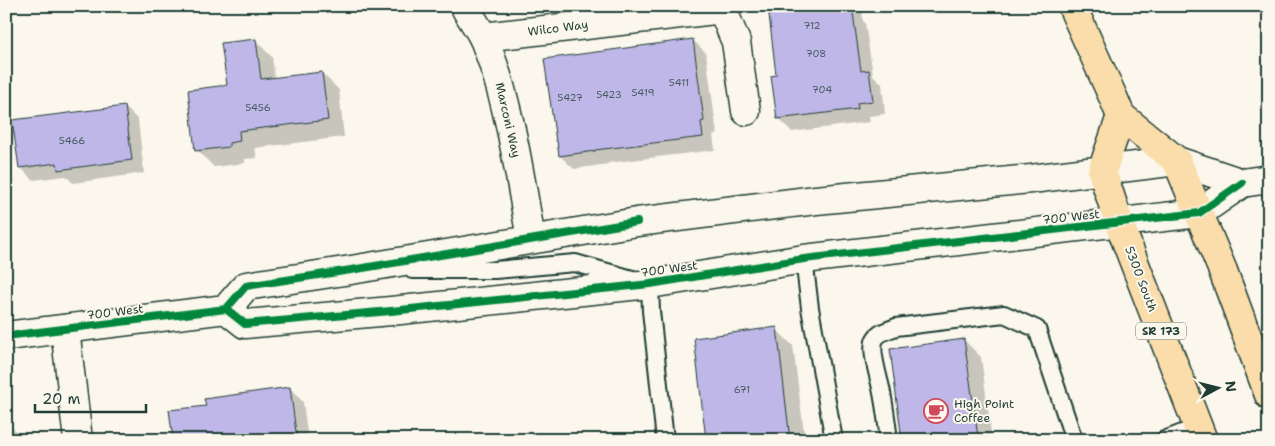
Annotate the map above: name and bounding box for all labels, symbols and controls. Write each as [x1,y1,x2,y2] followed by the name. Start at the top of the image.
[527,16,589,40] street label: Wilco Way
[803,19,821,32] house number: 712
[806,47,826,60] house number: 708
[669,76,689,89] house number: 5411
[492,81,524,159] street label: Marconi Way
[812,83,832,96] house number: 704
[631,86,655,99] house number: 5419
[596,88,622,101] house number: 5423
[557,91,583,104] house number: 5427
[245,101,271,114] house number: 5456
[59,134,85,147] house number: 5466
[1042,206,1100,228] street label: 700 West
[1121,244,1161,314] street label: 5300 South
[639,257,699,281] street label: 700 West
[85,301,145,323] street label: 700 West
[1136,322,1186,340] road number: SR 173
[1192,364,1242,414] north arrow
[1221,380,1241,393] text: N
[35,381,146,413] scale bar
[734,383,750,396] house number: 671
[42,389,81,409] text: 20 m
[954,396,1014,426] place label: High Point Coffee
[923,398,949,424] cafe icon: High Point Coffee

